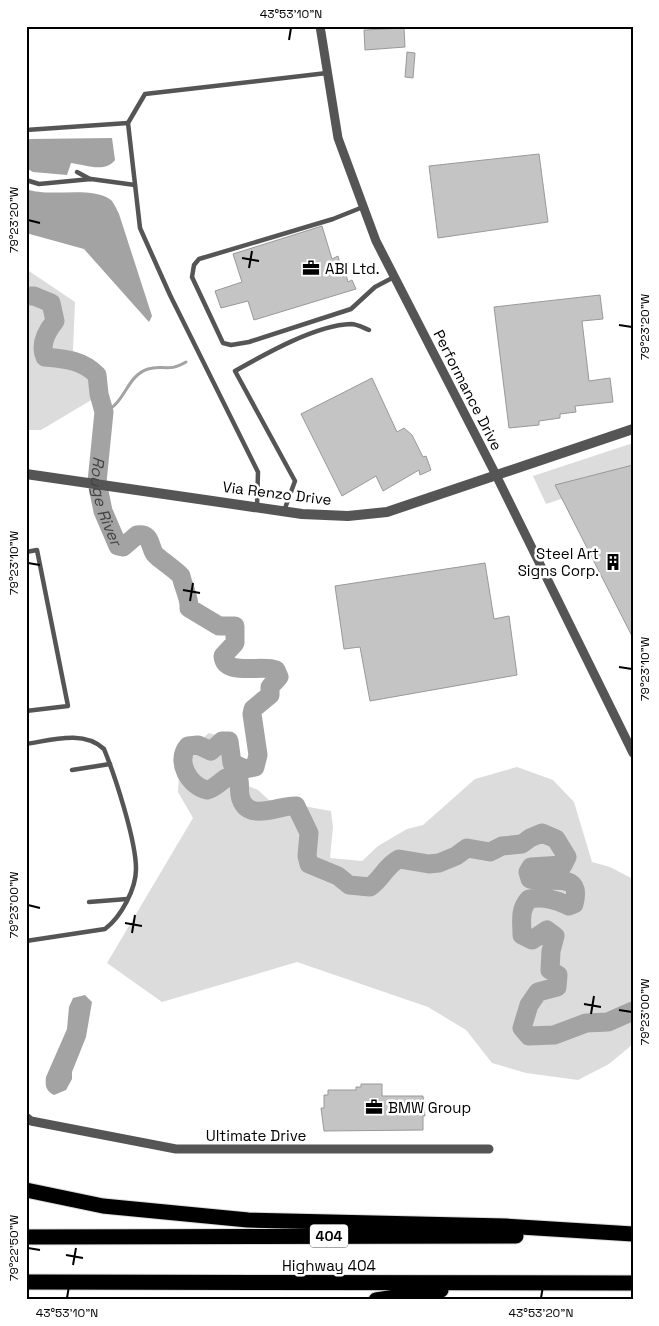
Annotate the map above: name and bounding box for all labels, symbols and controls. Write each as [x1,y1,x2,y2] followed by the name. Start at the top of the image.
[260,6,322,22] text: 43°53'10"N
[6,186,22,253] text: 79°23'20"W
[301,258,321,278] office icon: ABI Ltd.
[325,259,380,278] place label: ABI Ltd.
[637,293,653,360] text: 79°23'20"W
[429,326,507,454] street label: Performance Drive
[86,456,128,550] water label: Rouge River
[221,477,333,509] street label: Via Renzo Drive
[6,530,22,595] text: 79°23'10"W
[518,544,599,580] place label: Steel Art Signs Corp.
[603,552,623,572] building icon: Steel Art Signs Corp.
[637,636,653,701] text: 79°23'10"W
[6,871,22,939] text: 79°23'00"W
[637,978,653,1046] text: 79°23'00"W
[364,1097,384,1117] office icon: BMW Group
[388,1098,471,1117] place label: BMW Group
[206,1126,306,1145] street label: Ultimate Drive
[6,1214,22,1281] text: 79°22'50"W
[310,1224,348,1248] road number: 404
[282,1256,376,1275] street label: Highway 404
[36,1305,98,1321] text: 43°53'10"N
[509,1305,573,1321] text: 43°53'20"N

